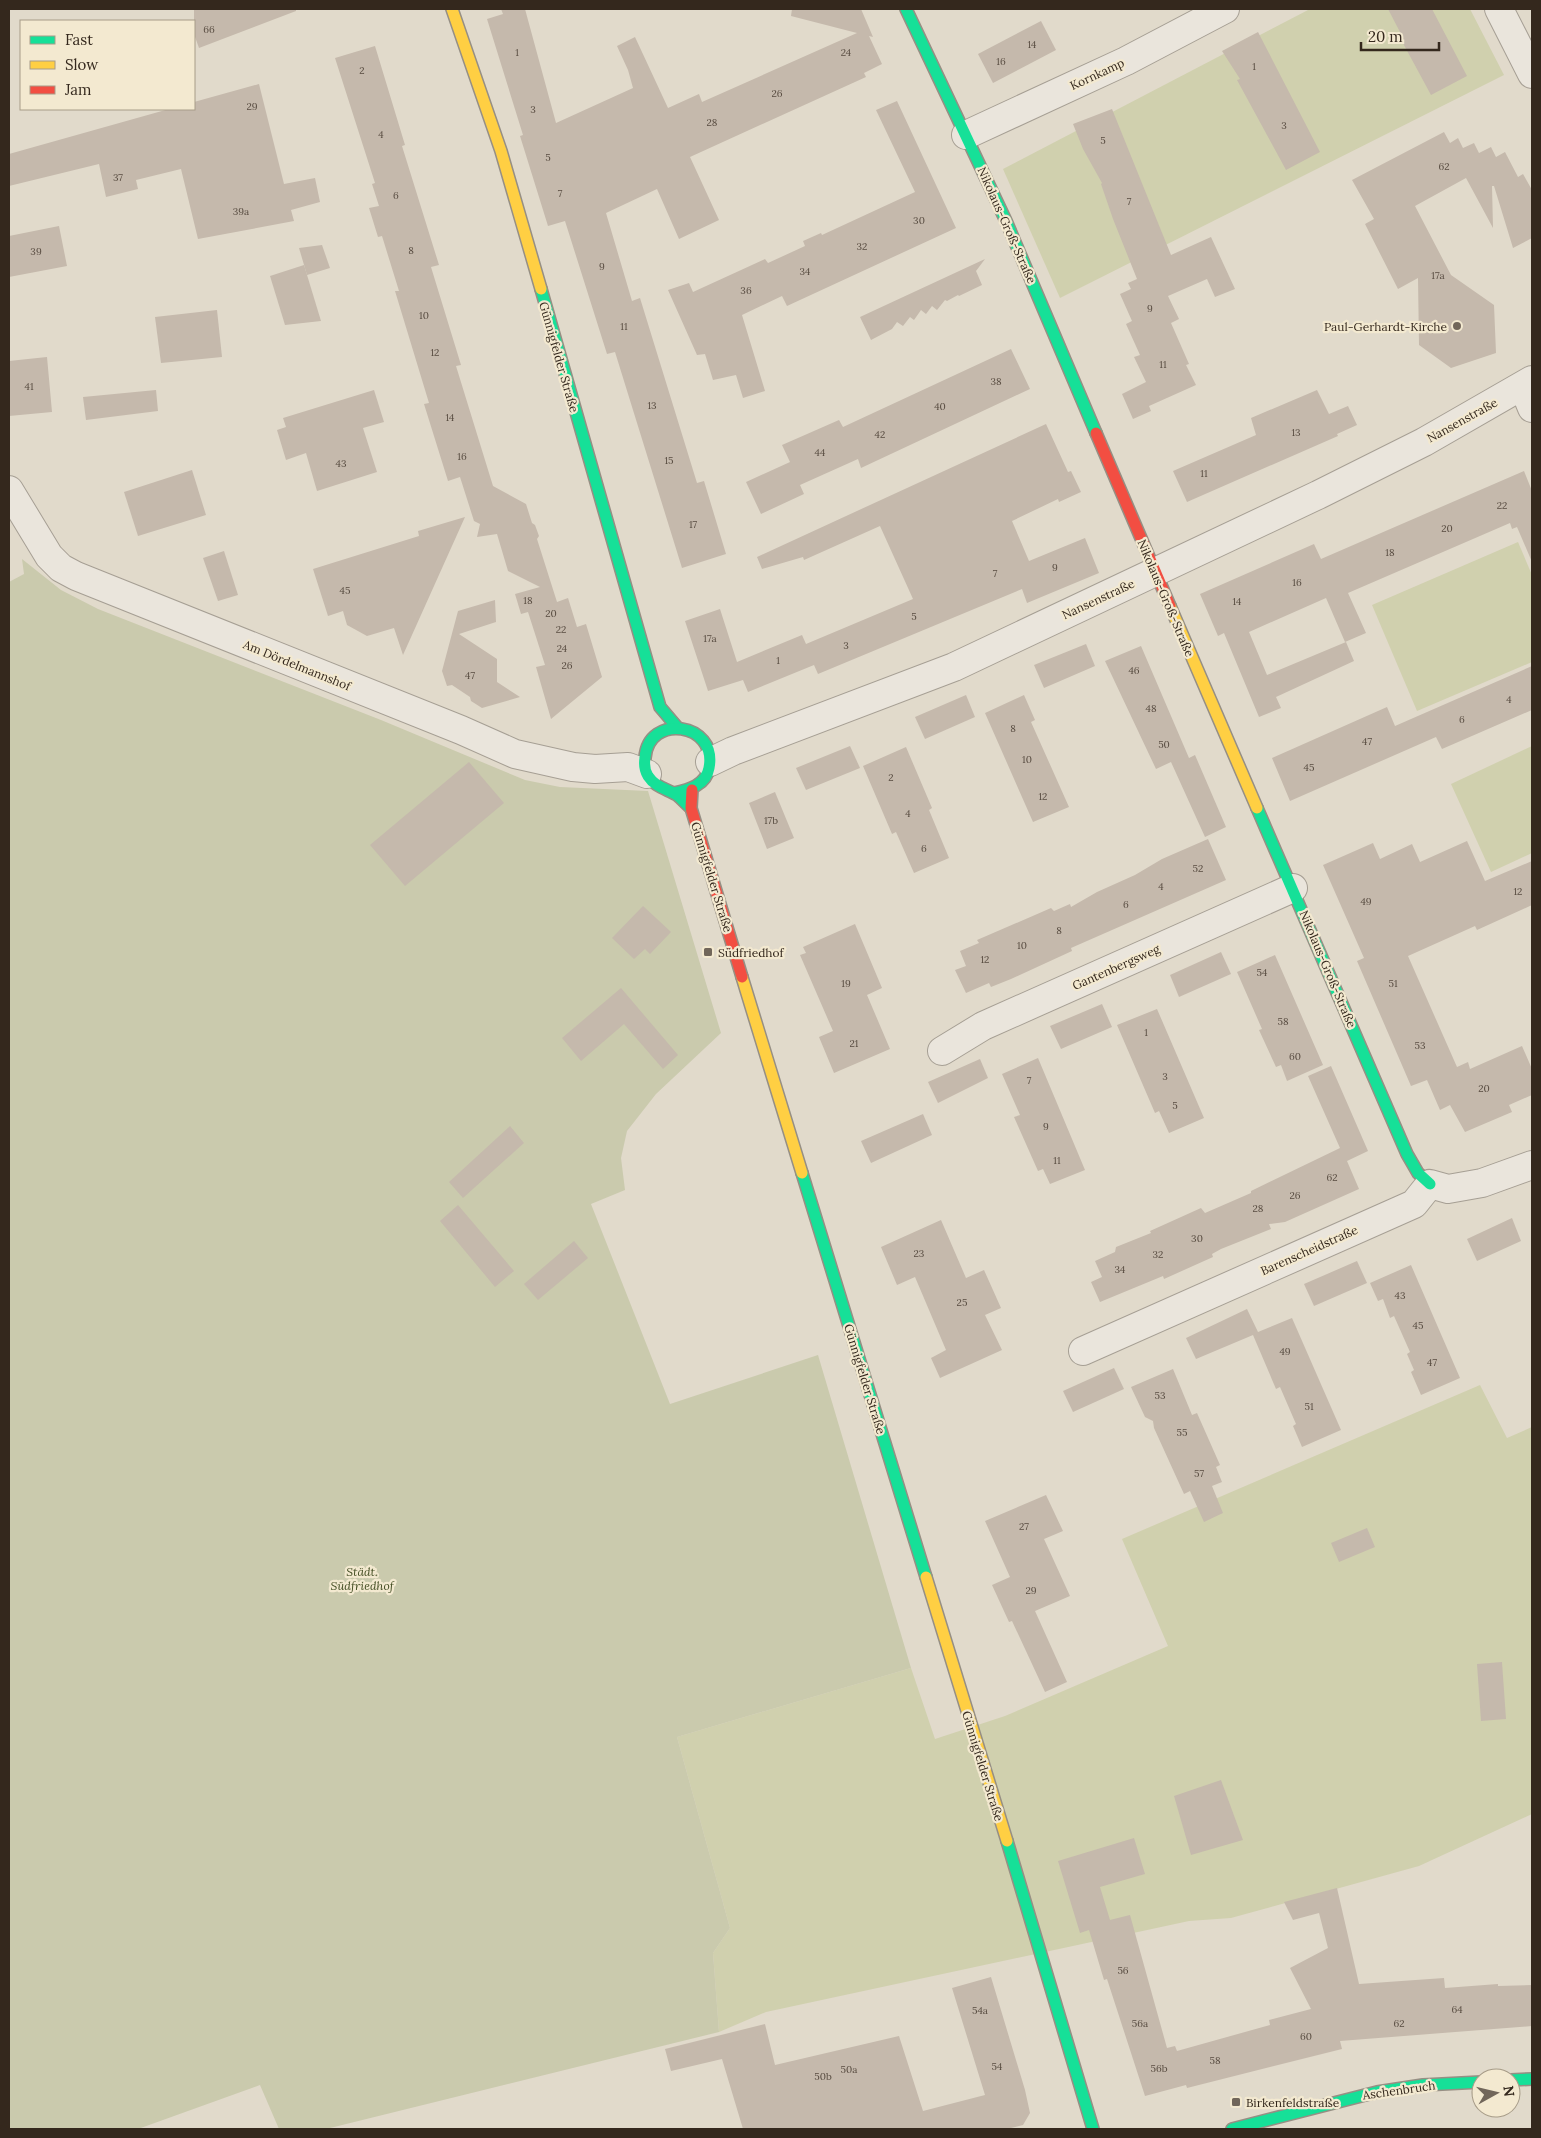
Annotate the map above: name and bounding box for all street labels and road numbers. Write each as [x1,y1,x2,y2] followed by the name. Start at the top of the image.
[1068,55,1126,93] street label: Kornkamp
[974,164,1040,286] street label: Nikolaus-Groß-Straße
[536,300,582,415] street label: Günnigfelder Straße
[1424,394,1500,445] street label: Nansenstraße
[1134,537,1198,659] street label: Nikolaus-Groß-Straße
[1059,575,1137,622] street label: Nansenstraße
[240,636,354,694] street label: Am Dördelmannshof
[688,820,736,934] street label: Günnigfelder Straße
[1296,908,1360,1030] street label: Nikolaus-Groß-Straße
[1070,941,1162,993] street label: Gantenbergsweg
[1258,1222,1360,1278] street label: Barenscheidstraße
[841,1322,889,1436] street label: Günnigfelder Straße
[959,1709,1007,1823] street label: Günnigfelder Straße
[1361,2077,1436,2103] street label: Aschenbruch

